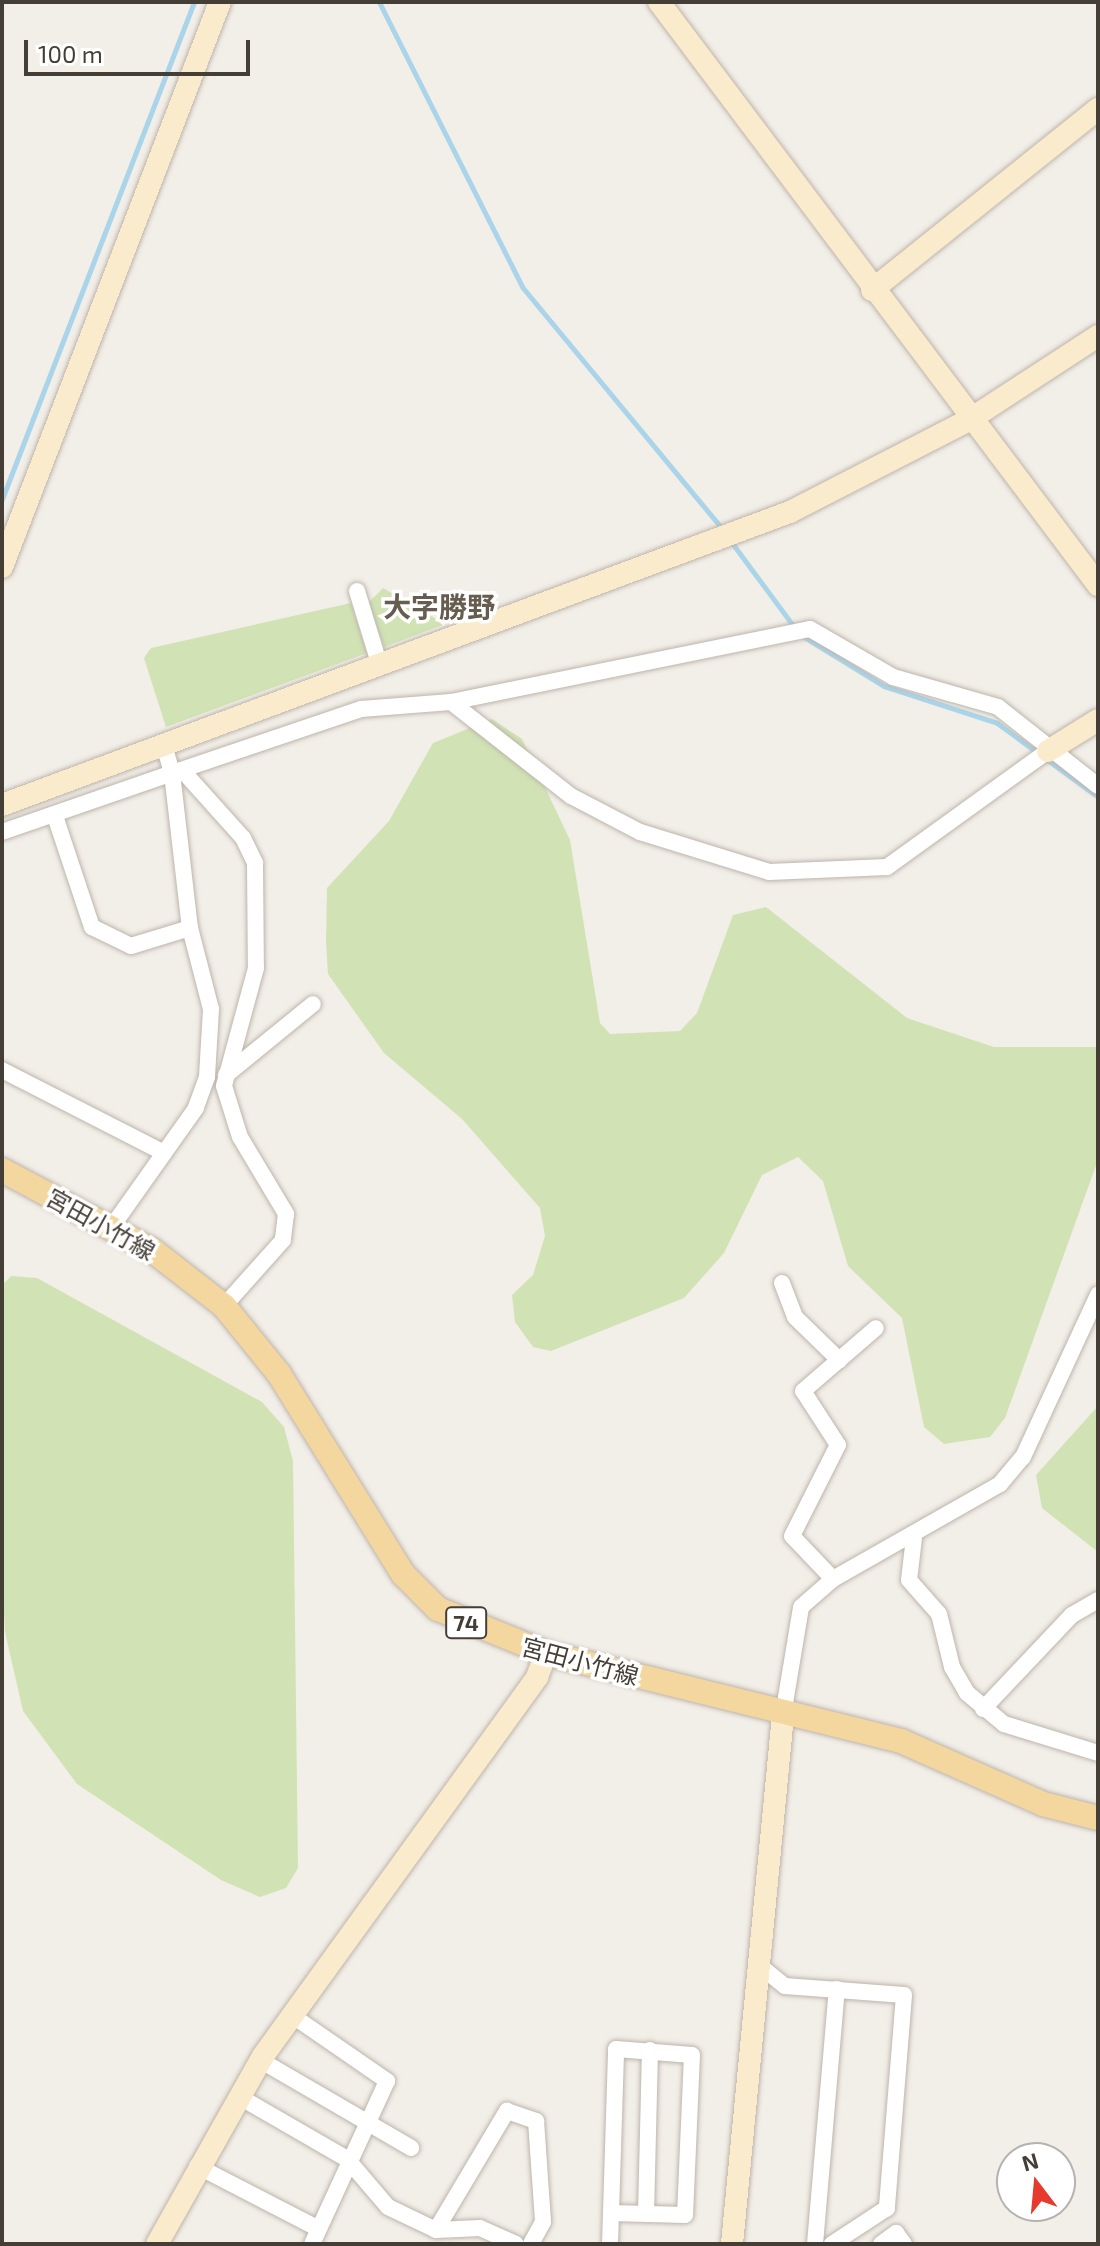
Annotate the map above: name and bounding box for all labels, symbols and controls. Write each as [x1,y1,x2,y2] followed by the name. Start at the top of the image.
[28,24,254,74] scale bar
[38,39,103,68] text: 100 m
[383,589,495,623] district label: 大字勝野
[42,1182,160,1266] street label: 宮田小竹線
[444,1605,488,1641] road number: 74
[518,1632,642,1690] street label: 宮田小竹線
[996,2142,1076,2222] north arrow
[1019,2146,1041,2176] text: N

